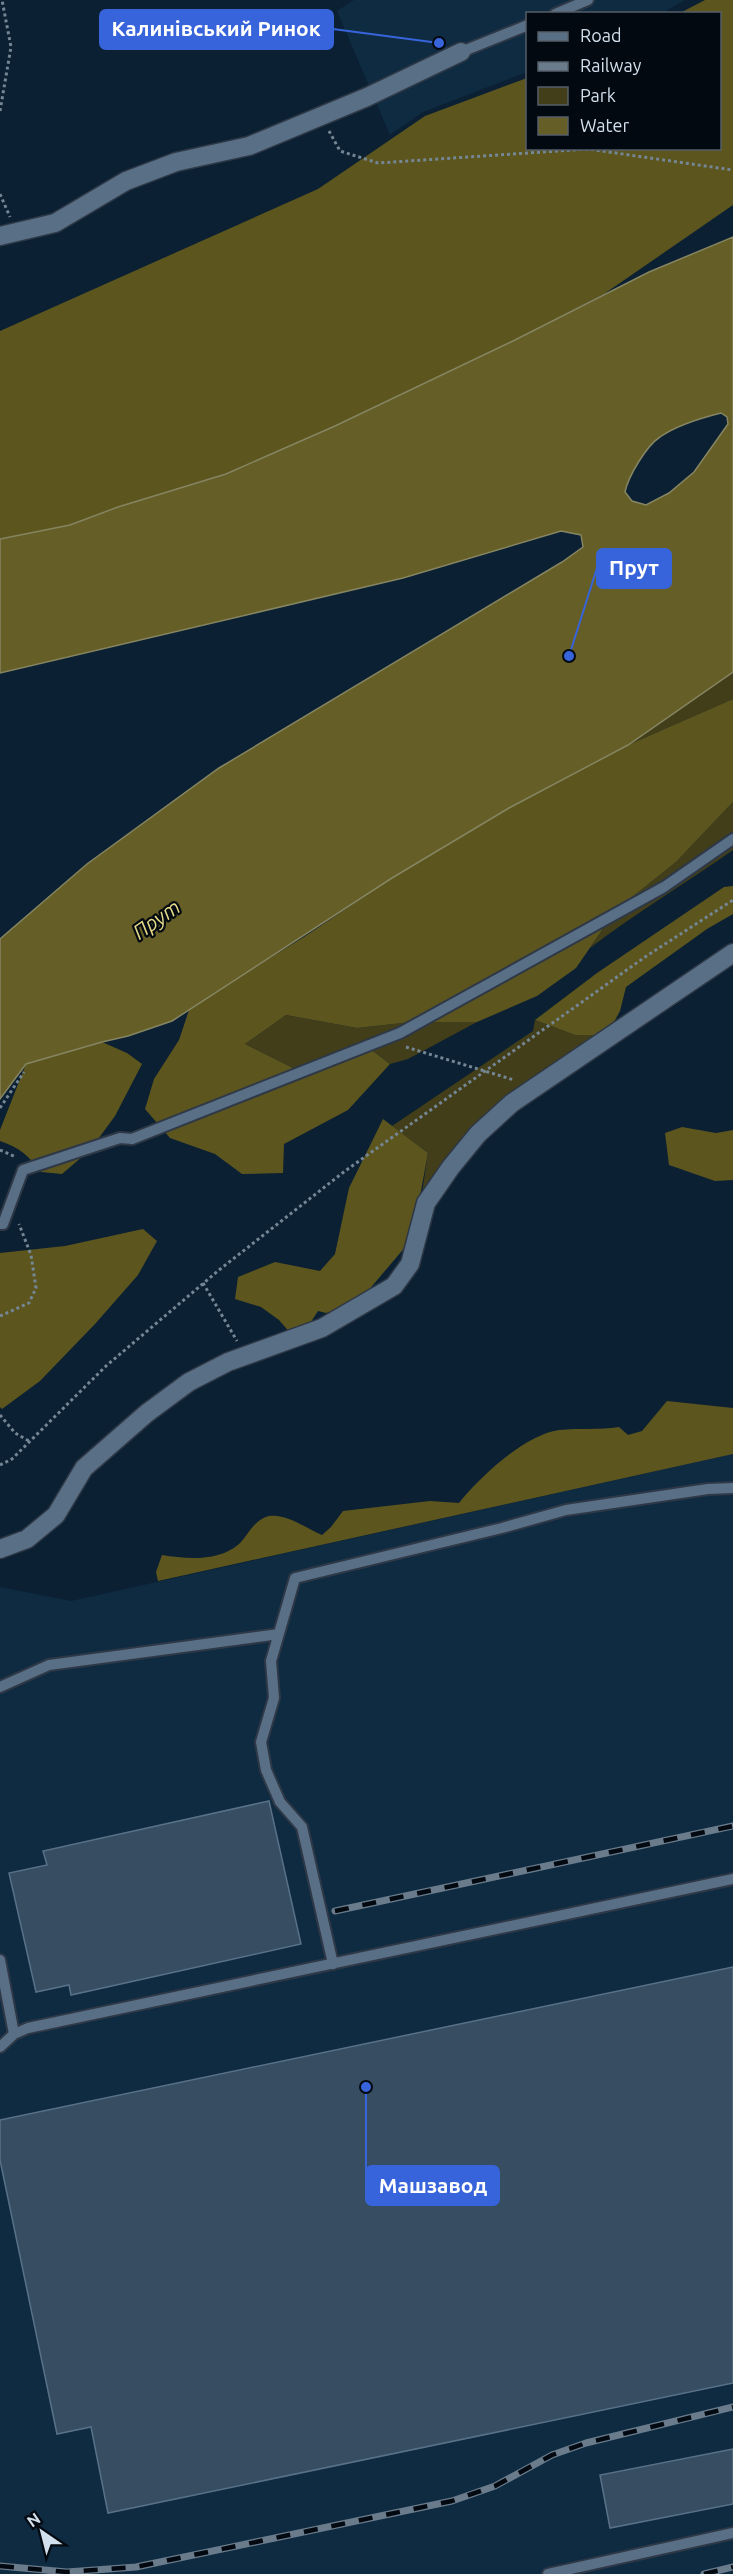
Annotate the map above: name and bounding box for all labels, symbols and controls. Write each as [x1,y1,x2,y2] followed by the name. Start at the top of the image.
[100,10,333,49] callout: Калинівський Ринок
[526,12,721,150] legend
[111,16,321,40] text: Калинівський Ринок
[580,25,622,45] text: Road
[580,55,642,75] text: Railway
[580,85,616,105] text: Park
[580,115,630,135] text: Water
[597,549,671,588] callout: Прут
[609,555,659,579] text: Прут
[128,894,184,944] water label: Прут
[366,2166,499,2205] callout: Машзавод
[379,2173,487,2197] text: Машзавод
[12,2502,72,2562] north arrow
[23,2509,43,2531] text: N

